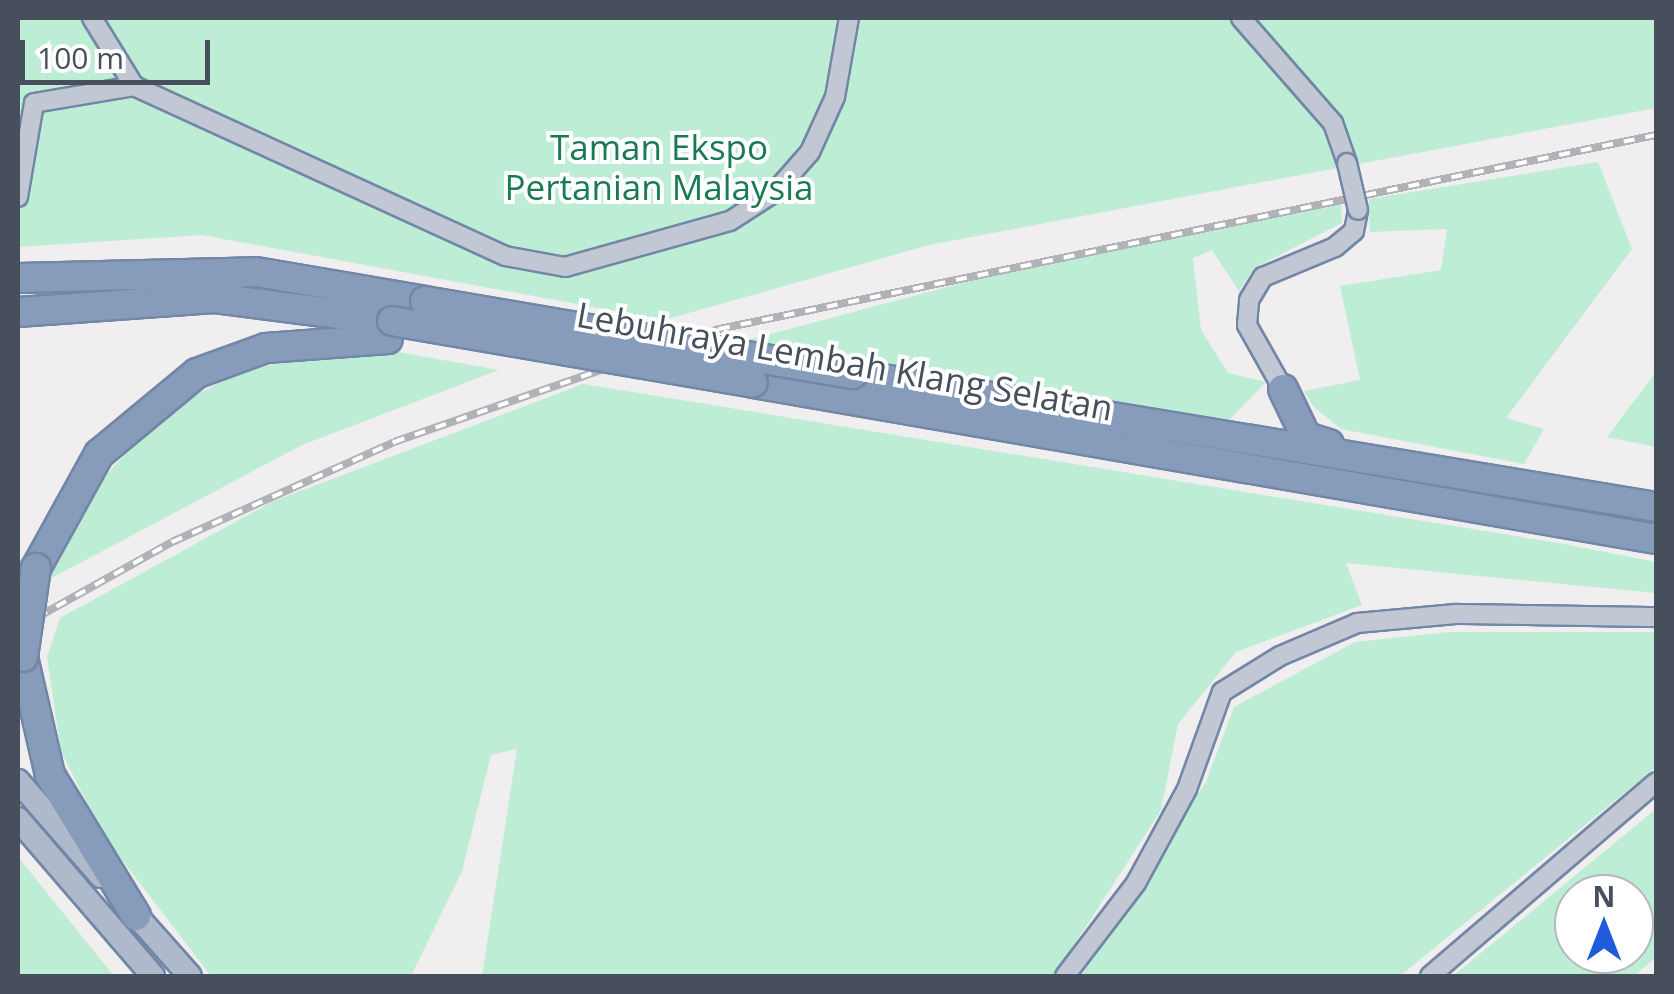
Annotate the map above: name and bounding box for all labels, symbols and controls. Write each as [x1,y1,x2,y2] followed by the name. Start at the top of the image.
[25,20,215,82] scale bar
[37,37,124,78] text: 100 m
[505,126,813,208] park label: Taman Ekspo Pertanian Malaysia
[574,293,1116,429] street label: Lebuhraya Lembah Klang Selatan
[1554,874,1654,974] north arrow
[1593,877,1615,915] text: N

